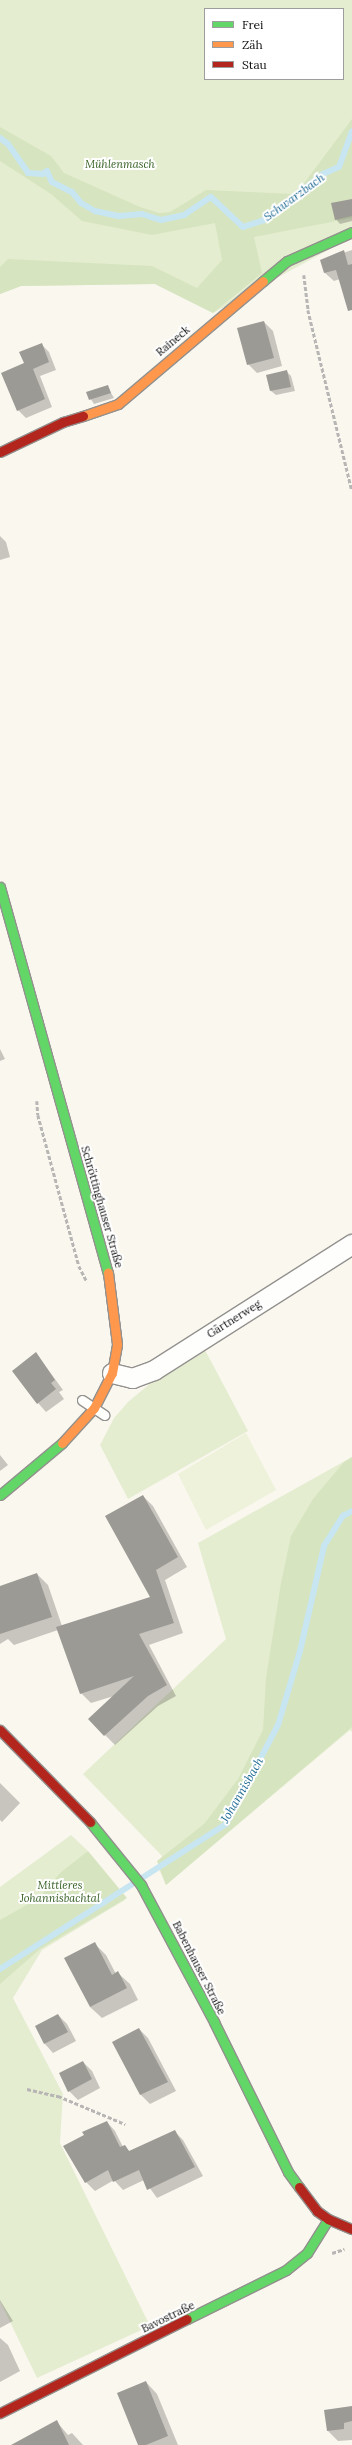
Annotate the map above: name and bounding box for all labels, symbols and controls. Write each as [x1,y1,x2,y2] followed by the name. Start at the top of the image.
[204,8,344,80] legend
[242,17,263,32] text: Frei
[242,37,263,52] text: Zäh
[242,57,267,72] text: Stau
[85,157,155,171] park label: Mühlenmasch
[261,170,327,224] water label: Schwarzbach
[153,323,193,359] street label: Raineck
[78,1144,126,1270] street label: Schröttinghauser Straße
[204,1297,264,1341] street label: Gärtnerweg
[218,1755,266,1825] water label: Johannisbach
[20,1879,100,1905] park label: Mittleres Johannisbachtal
[170,1919,228,2017] street label: Babenhauser Straße
[139,2298,197,2336] street label: Bavostraße

